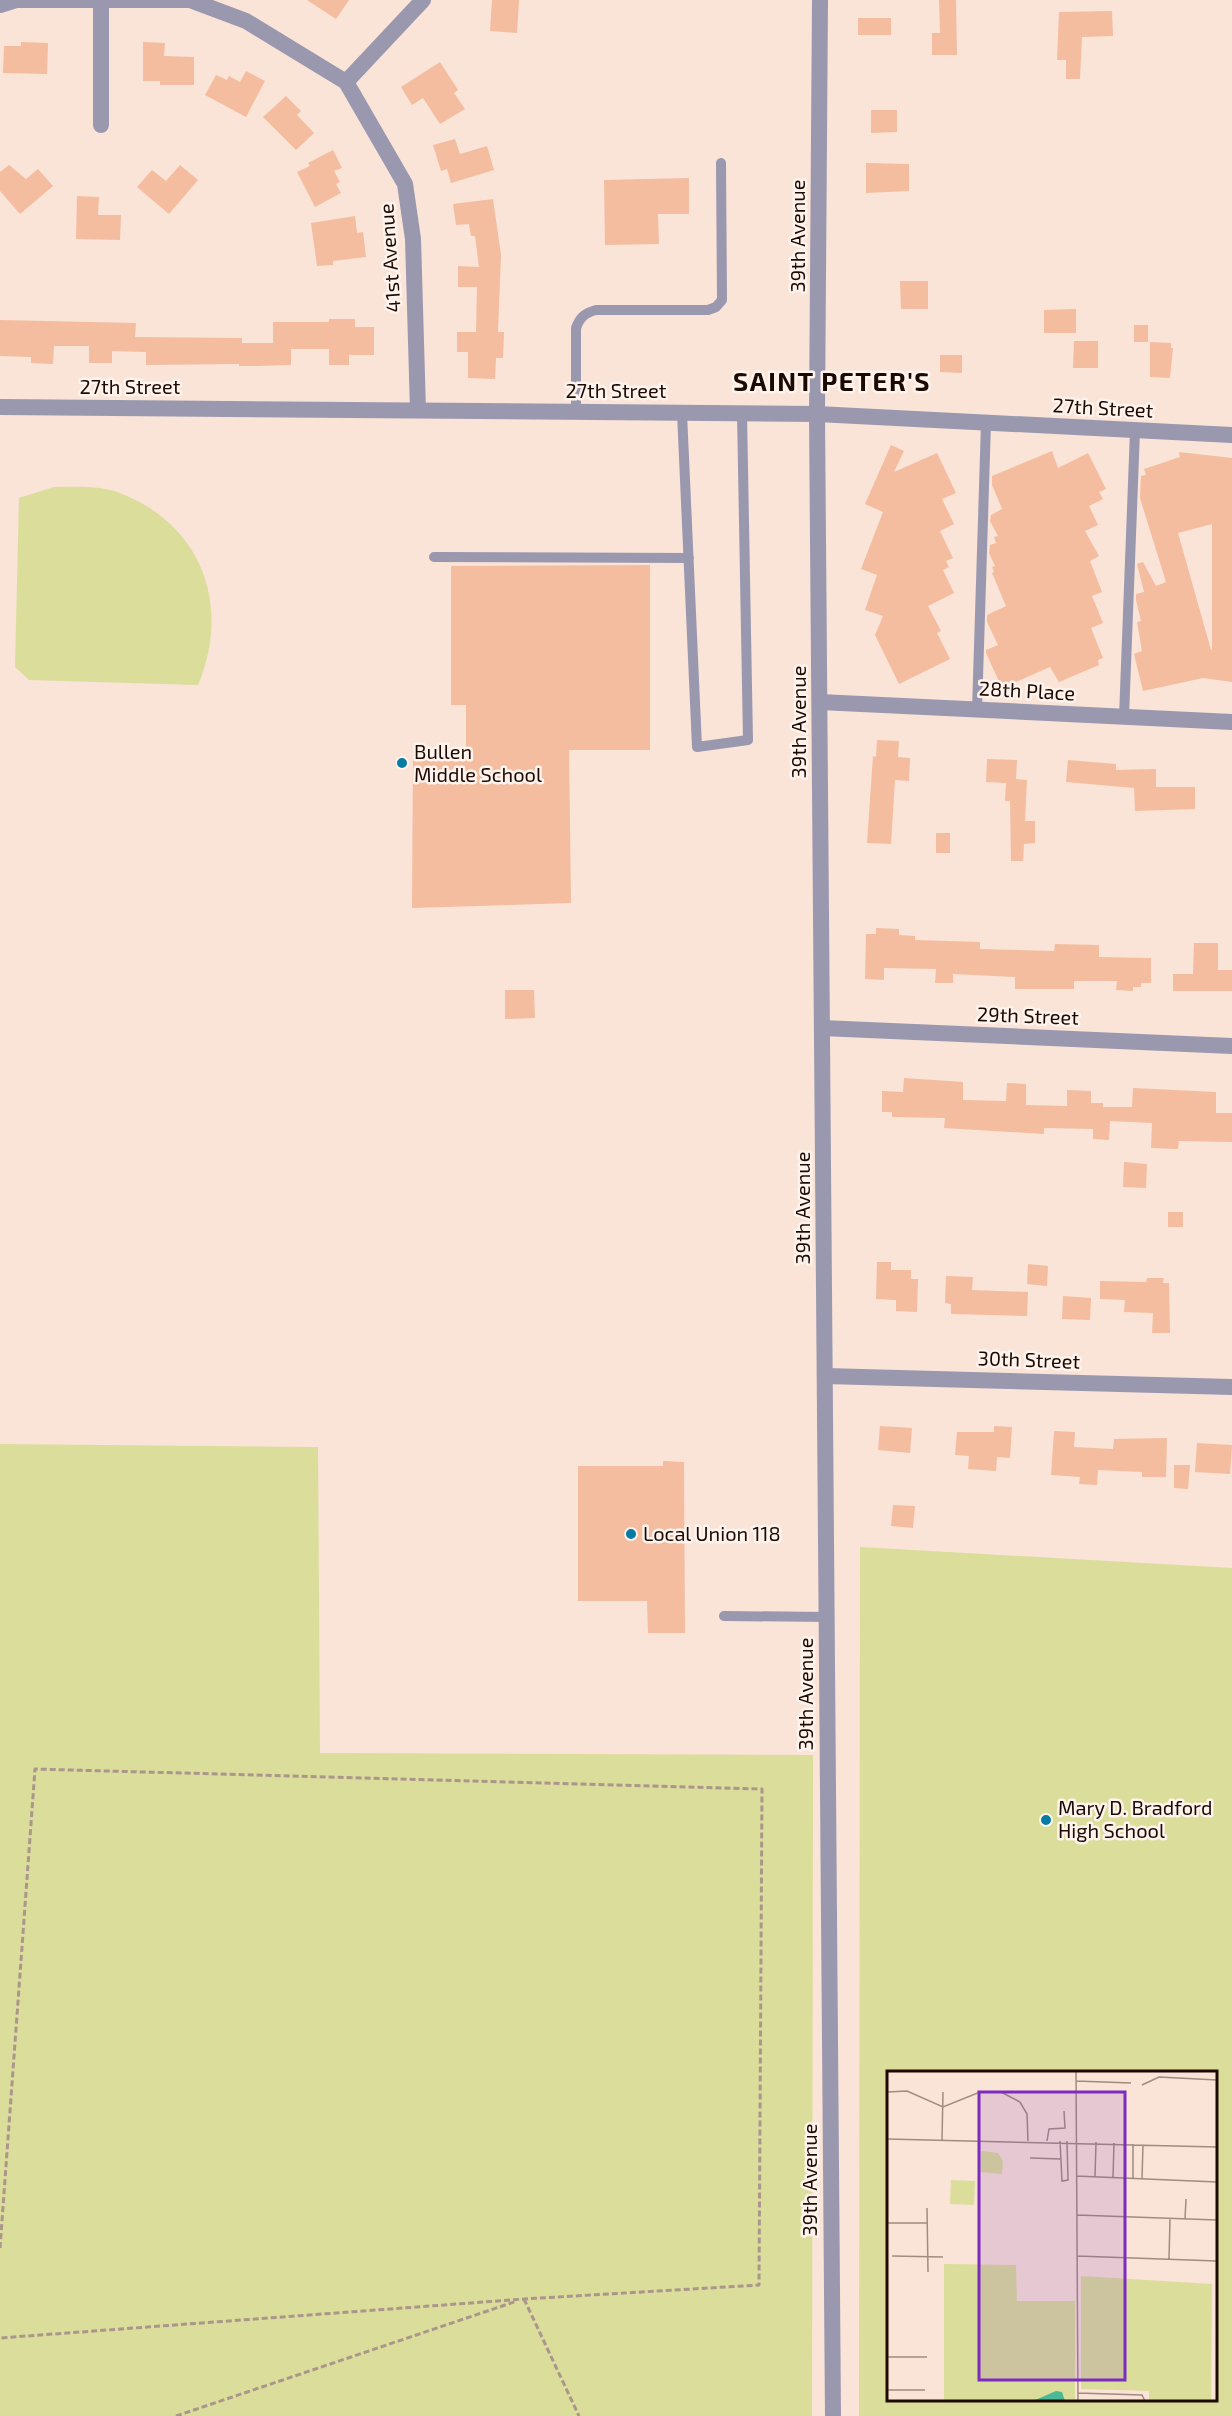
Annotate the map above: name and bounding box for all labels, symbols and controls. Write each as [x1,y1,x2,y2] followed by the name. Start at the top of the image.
[785,180,809,292] street label: 39th Avenue
[373,203,405,313] street label: 41st Avenue
[733,365,931,396] district label: SAINT PETER'S
[80,374,181,398] street label: 27th Street
[566,378,667,402] street label: 27th Street
[1052,392,1154,422] street label: 27th Street
[786,666,810,778] street label: 39th Avenue
[978,676,1076,705] street label: 28th Place
[414,739,542,786] place label: Bullen Middle School
[395,756,409,770] marker: Bullen Middle School
[977,1001,1080,1029] street label: 29th Street
[790,1152,814,1264] street label: 39th Avenue
[977,1345,1081,1373] street label: 30th Street
[643,1521,781,1545] place label: Local Union 118
[624,1527,638,1541] marker: Local Union 118
[793,1638,817,1750] street label: 39th Avenue
[1058,1795,1212,1842] place label: Mary D. Bradford High School
[1039,1813,1053,1827] marker: Mary D. Bradford High School
[887,2071,1217,2401] inset map
[797,2124,821,2236] street label: 39th Avenue

